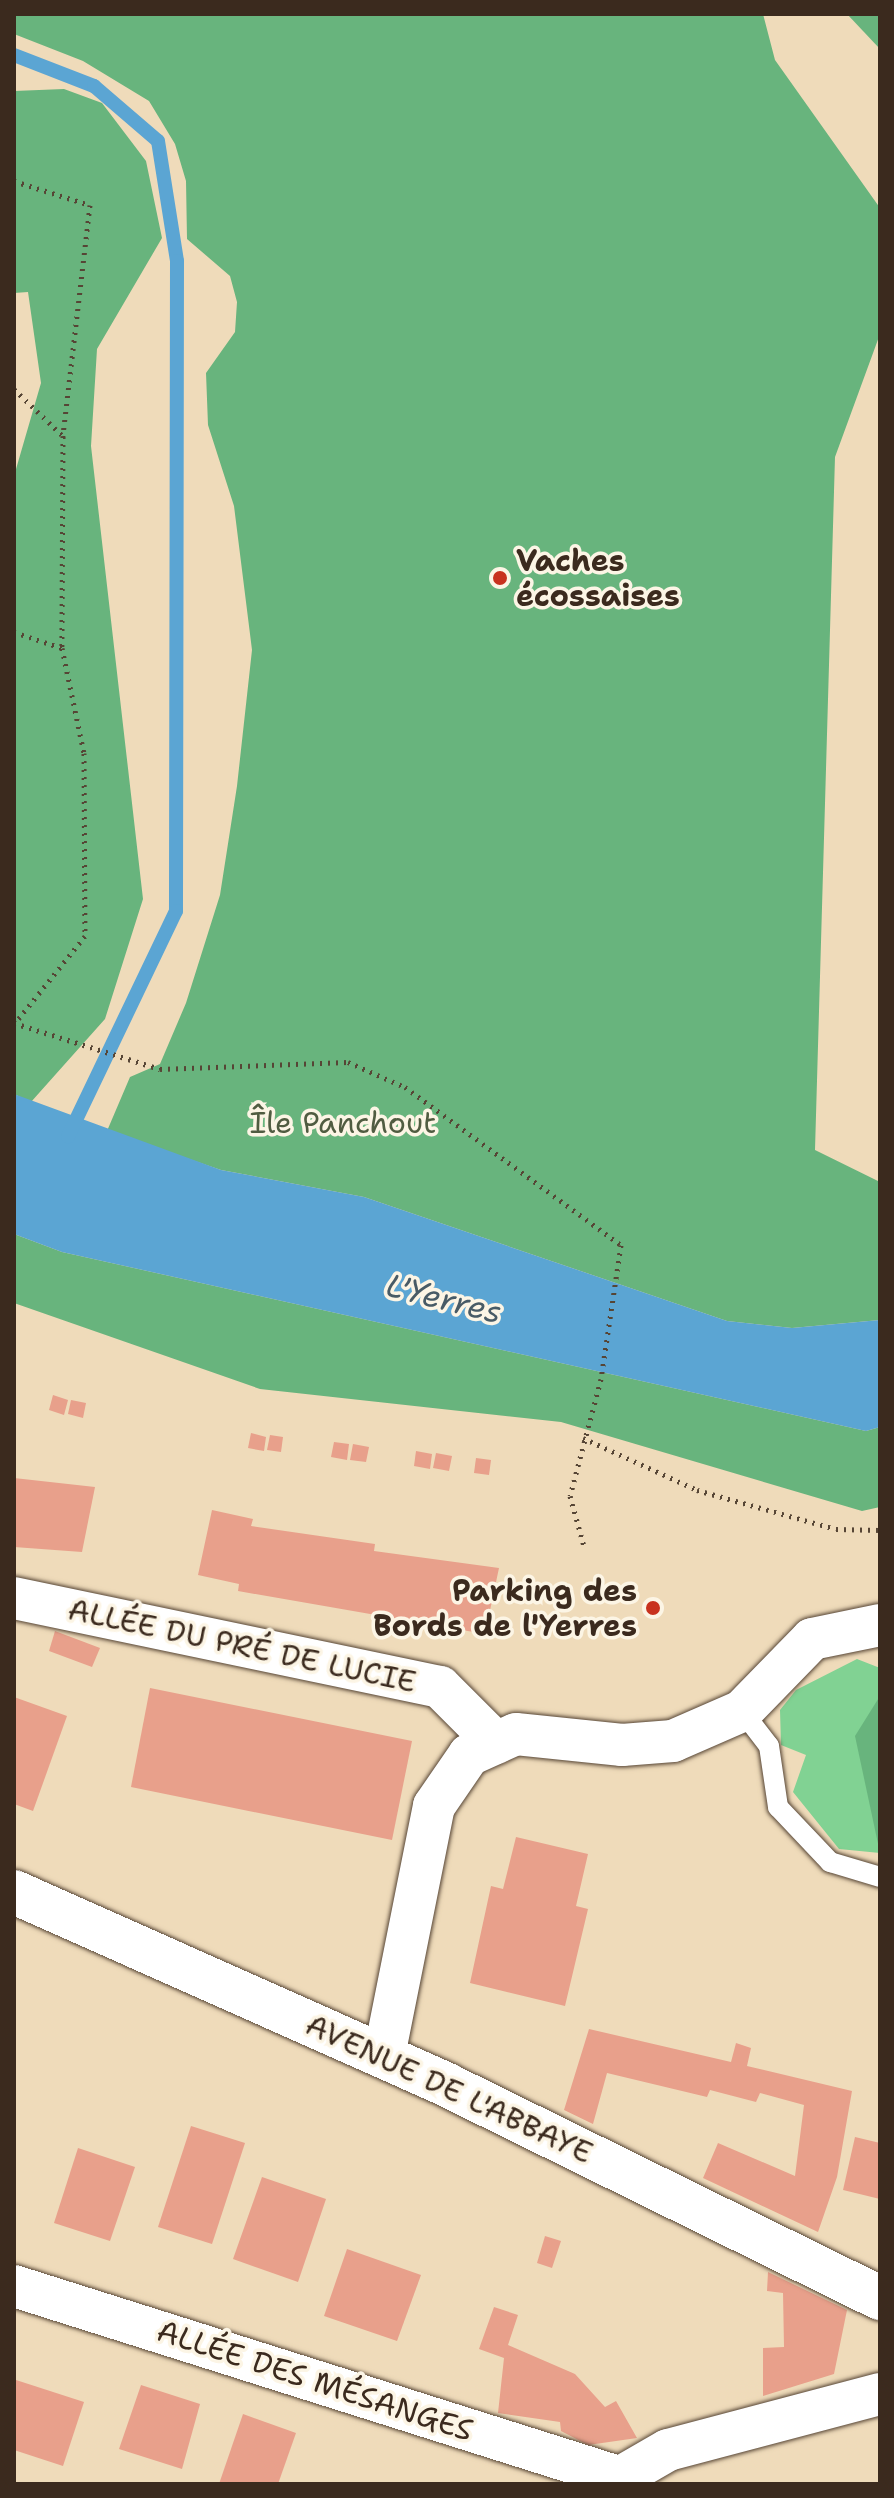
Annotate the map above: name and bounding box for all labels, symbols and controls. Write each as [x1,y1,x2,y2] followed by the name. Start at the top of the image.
[516,543,680,614] place label: Vaches écossaises
[491,569,509,587] marker: Vaches écossaises
[250,1105,436,1141] park label: Île Panchout
[382,1266,506,1332] water label: L'Yerres
[373,1573,637,1644] place label: Parking des Bords de l'Yerres
[65,1592,419,1700] street label: ALLÉE DU PRÉ DE LUCIE
[644,1599,662,1617] marker: Parking des Bords de l'Yerres
[300,2007,598,2171] street label: AVENUE DE L'ABBAYE
[153,2313,477,2449] street label: ALLÉE DES MÉSANGES

